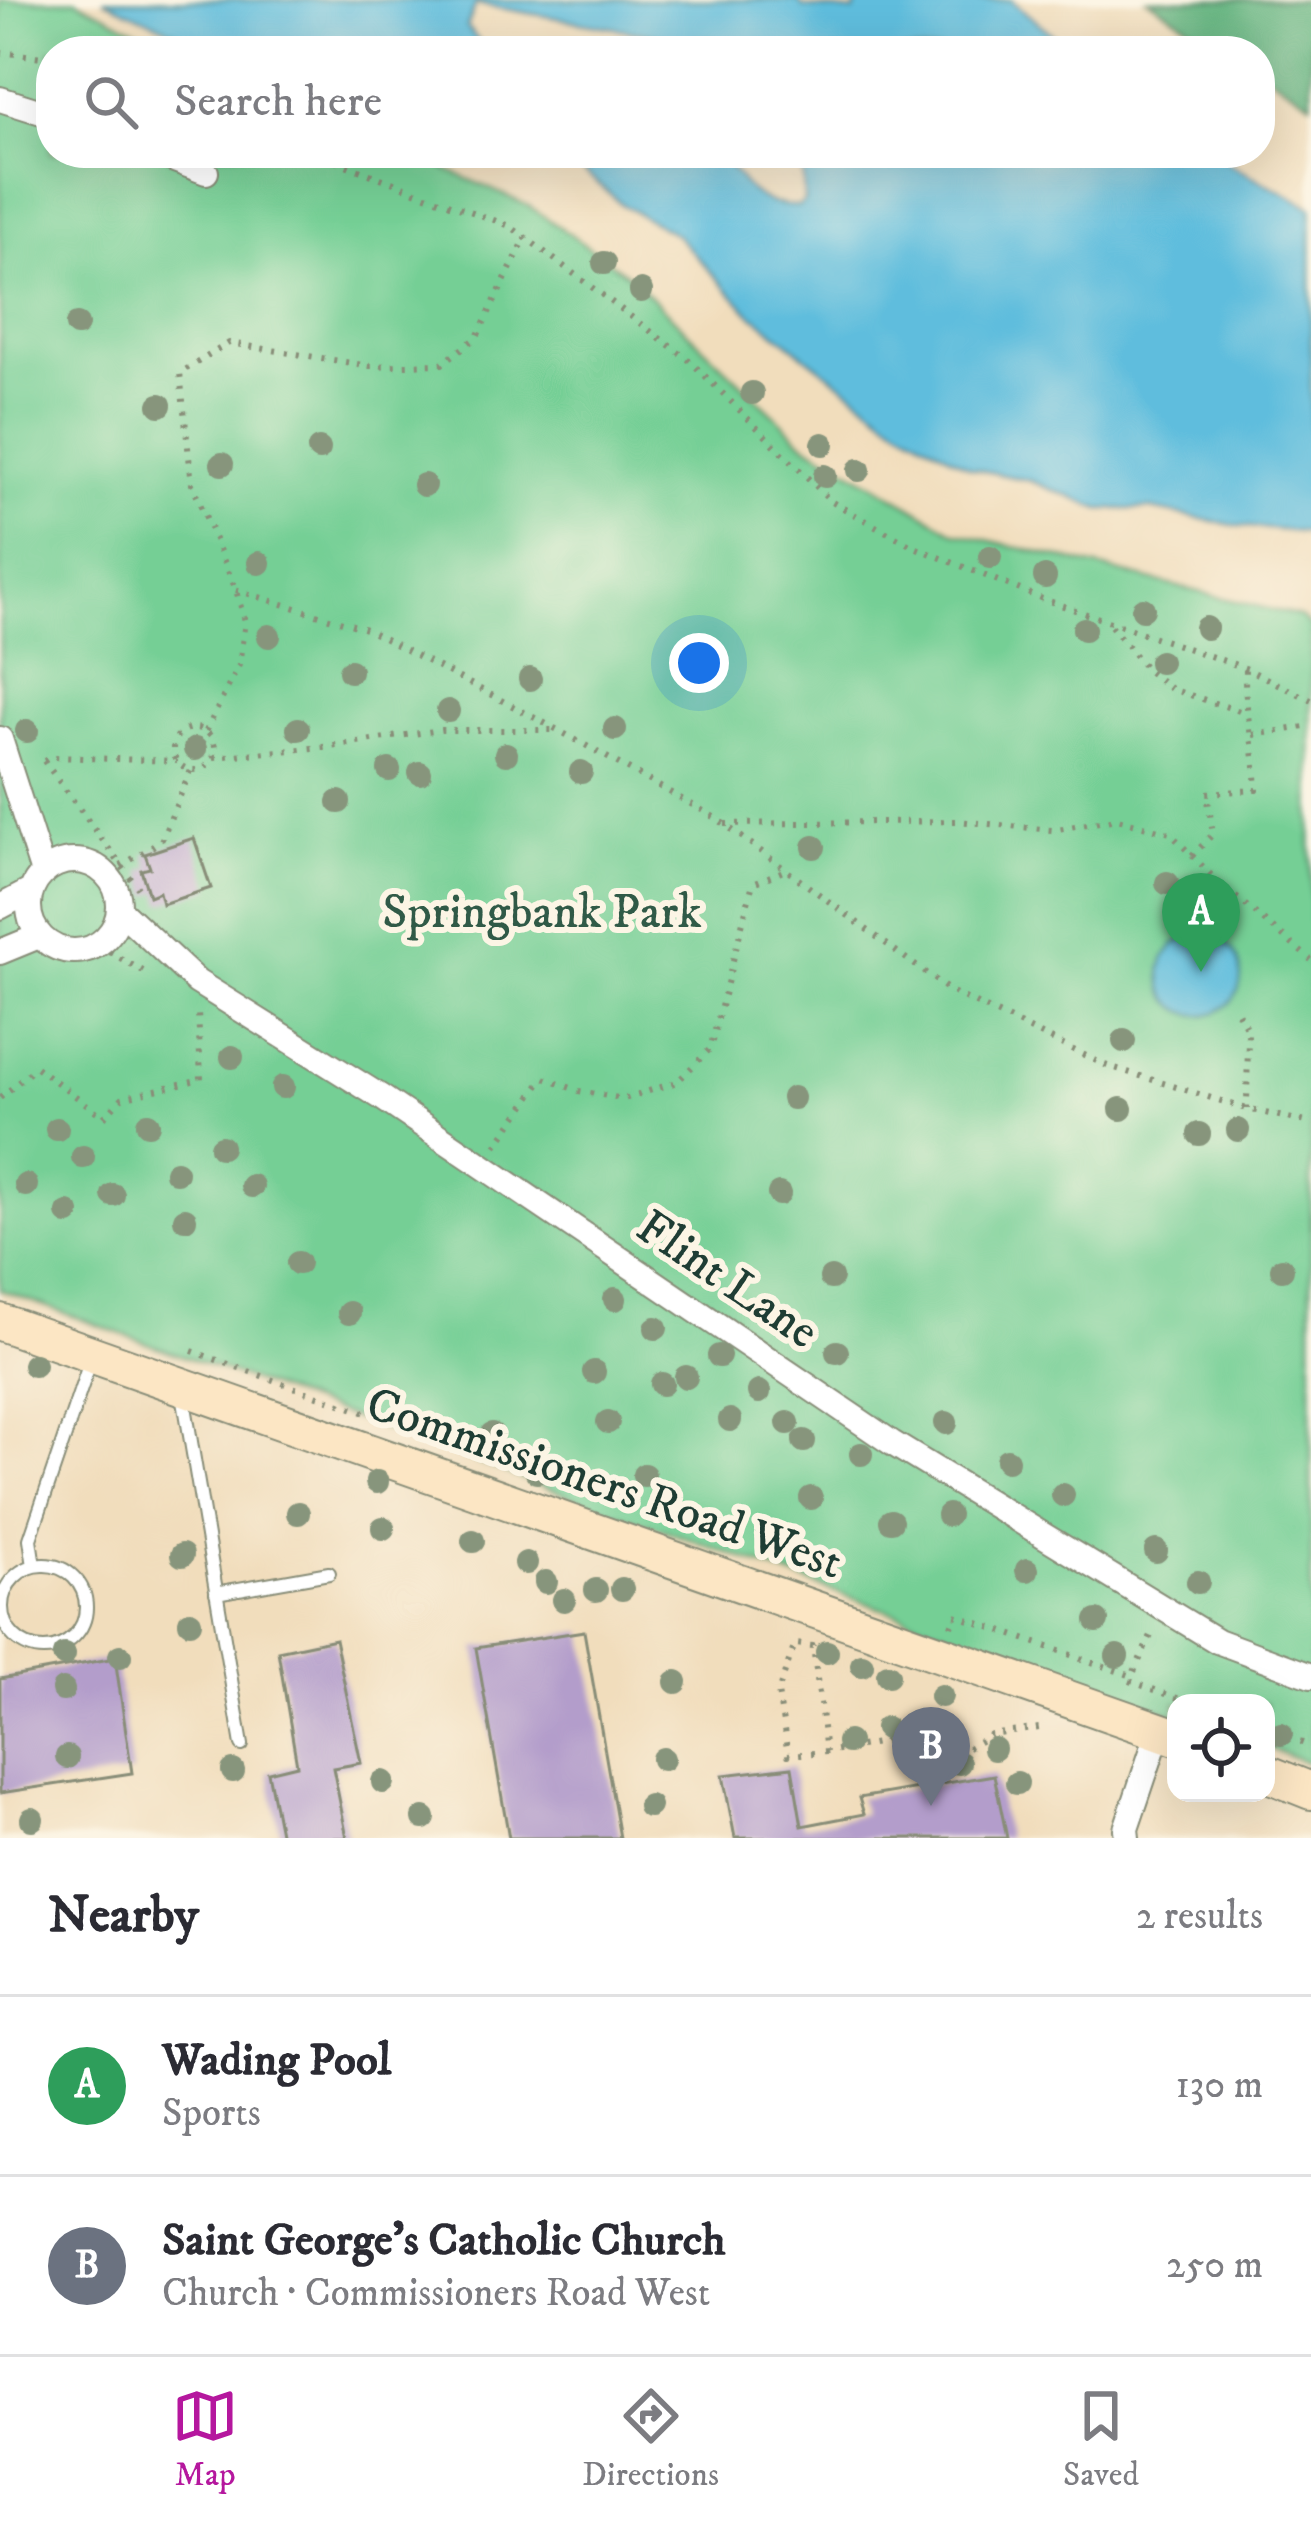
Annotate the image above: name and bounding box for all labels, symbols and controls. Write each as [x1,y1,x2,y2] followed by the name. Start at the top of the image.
[36,36,1275,168] search box
[78,69,144,135] icon: search
[174,74,382,130] text: Search here
[669,633,729,693] your location
[1162,873,1240,972] pin: A
[382,883,702,943] park label: Springbank Park
[625,1197,829,1363] street label: Flint Lane
[358,1374,850,1594] street label: Commissioners Road West
[1167,1694,1275,1802] map controls
[1167,1694,1275,1802] button: locate
[892,1707,970,1806] pin: B
[48,1884,199,1948] text: Nearby
[1136,1892,1263,1941] text: 2 results
[162,2033,391,2089] text: Wading Pool
[75,2061,99,2110] text: A
[1175,2061,1263,2110] text: 130 m
[162,2089,261,2138] text: Sports
[162,2213,726,2269] text: Saint George's Catholic Church
[75,2241,99,2290] text: B
[1166,2241,1263,2290] text: 250 m
[162,2269,710,2318] text: Church · Commissioners Road West
[172,2383,238,2496] tab: Map
[582,2383,719,2496] tab: Directions
[1063,2383,1139,2496] tab: Saved

